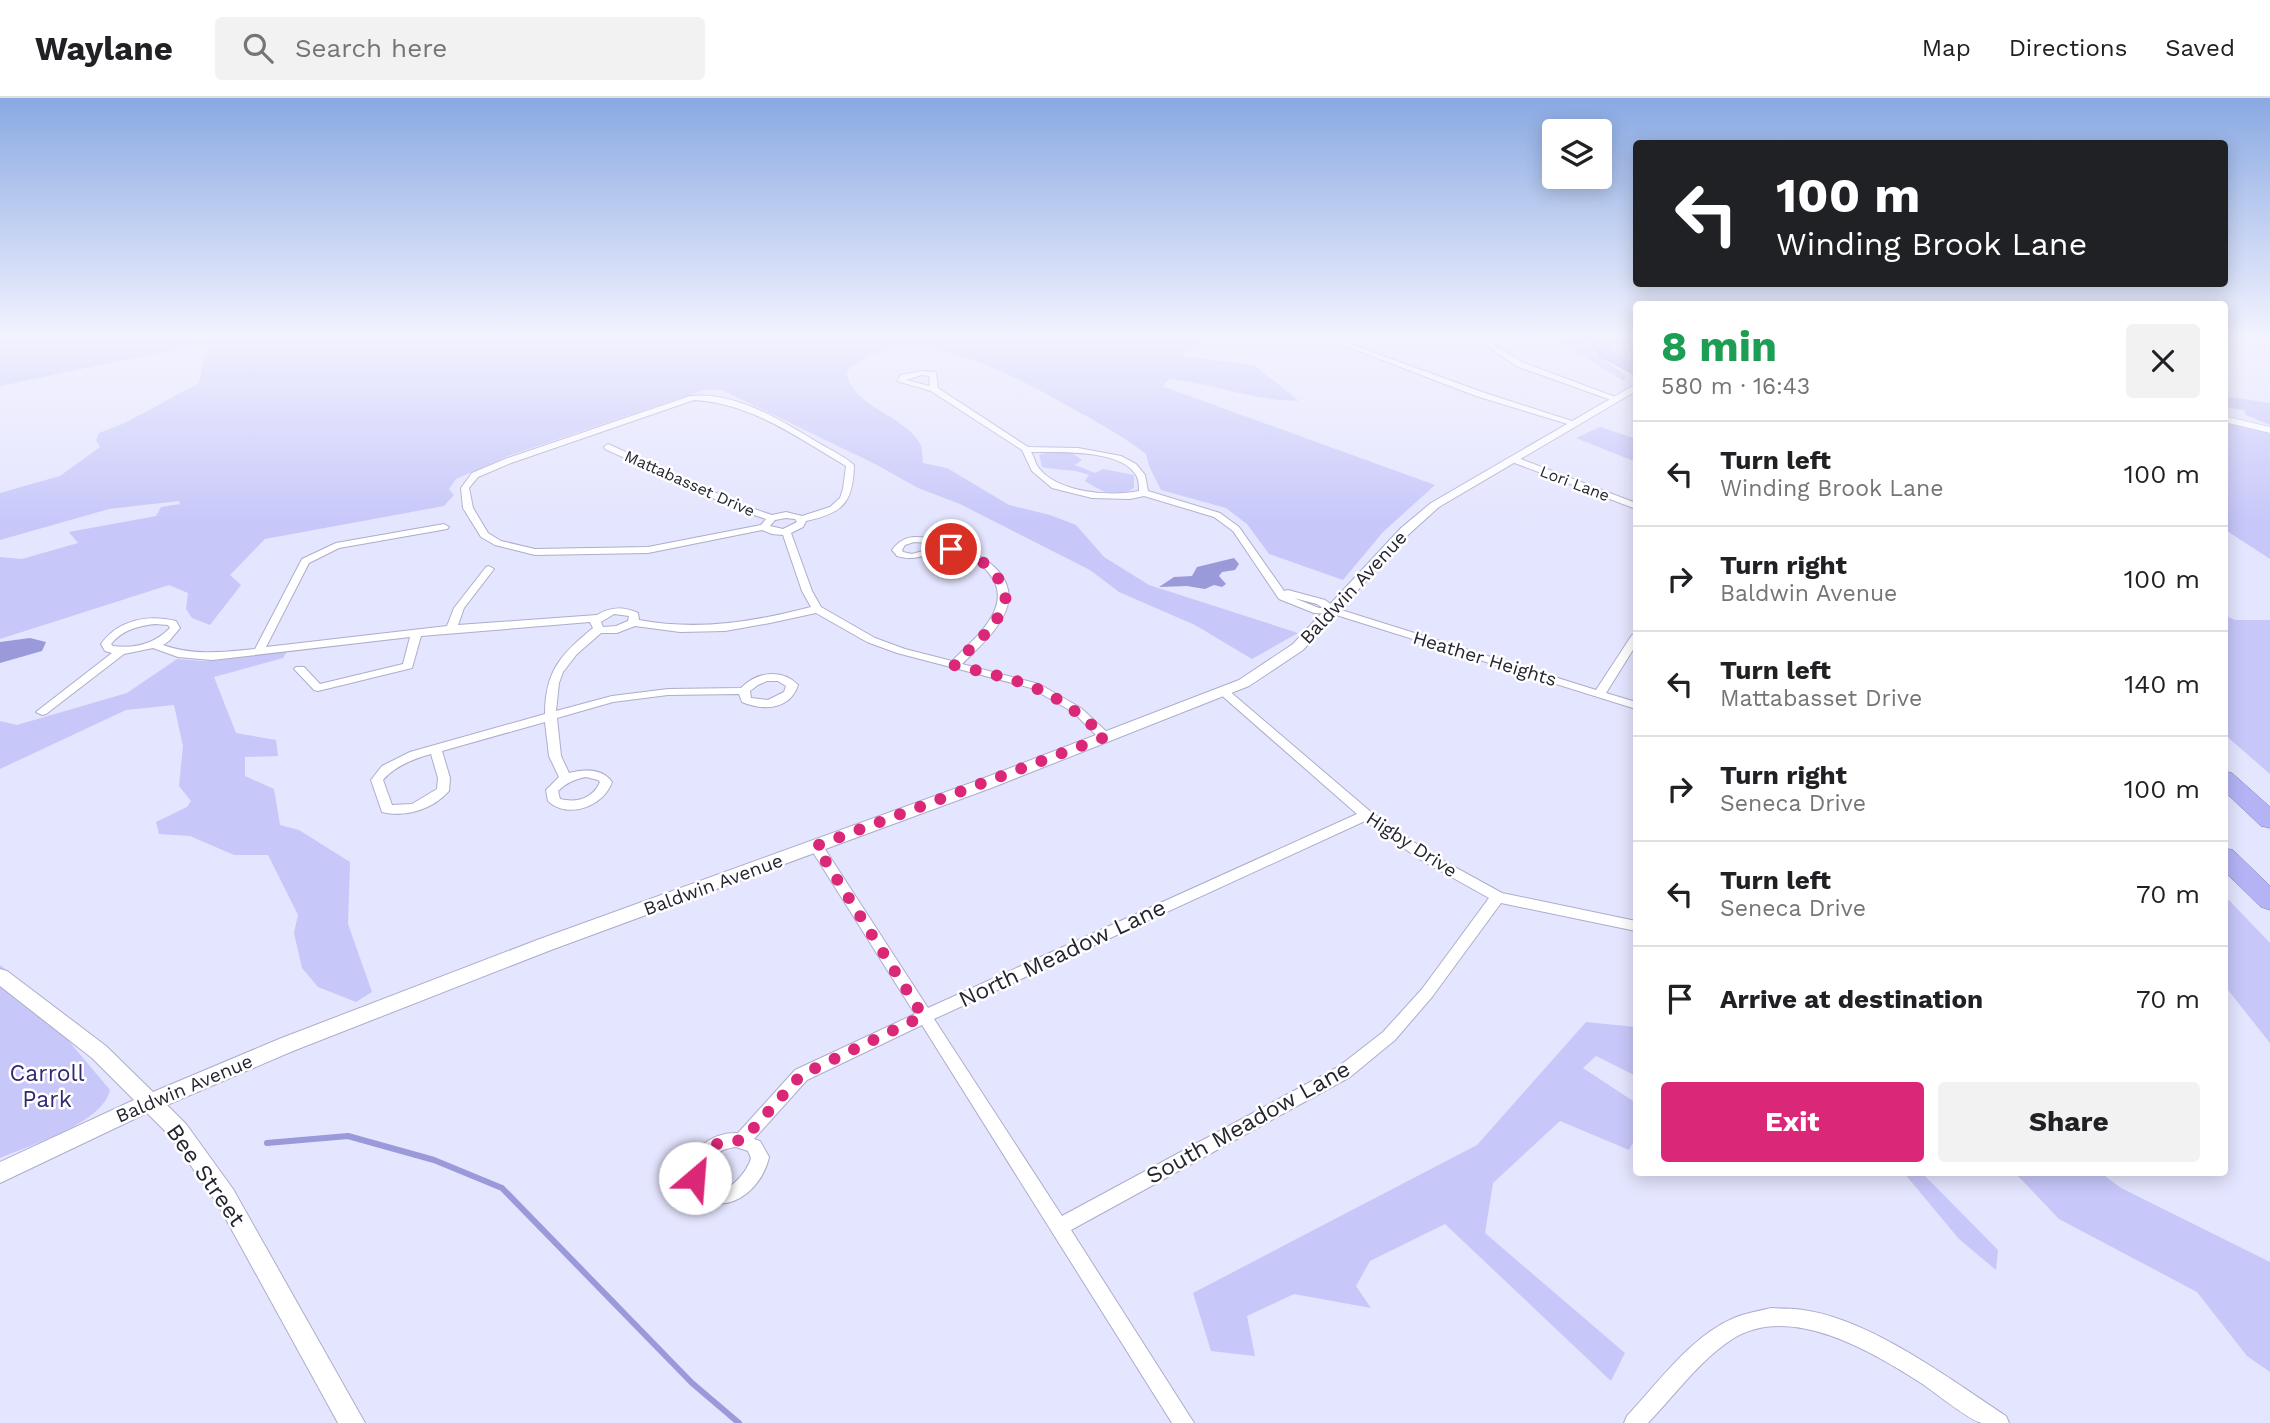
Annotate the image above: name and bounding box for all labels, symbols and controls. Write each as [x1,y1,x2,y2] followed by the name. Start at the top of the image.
[215,17,705,80] search box
[35,29,173,68] text: Waylane
[239,29,277,67] icon: search
[295,33,447,63] text: Search here
[1922,34,1971,62] text: Map
[2009,34,2127,62] text: Directions
[2165,34,2235,62] text: Saved
[1542,119,1612,189] map controls
[1542,119,1612,189] button: layers
[1776,166,1920,224] text: 100 m
[1661,168,1752,259] icon: left
[1776,225,2087,263] text: Winding Brook Lane
[1661,322,1777,371] text: 8 min
[2126,324,2200,398] button: close
[1661,373,1810,400] text: 580 m · 16:43
[1720,445,1831,475] text: Turn left
[622,446,758,521] street label: Mattabasset Drive
[1661,455,1699,493] icon: left
[2124,459,2200,489] text: 100 m
[1537,462,1612,505] street label: Lori Lane
[1720,475,1944,502] text: Winding Brook Lane
[921,519,981,579] pin
[1295,526,1412,649] street label: Baldwin Avenue
[932,530,970,568] icon: arrive
[1720,550,1847,580] text: Turn right
[1661,560,1699,598] icon: right
[2124,564,2200,594] text: 100 m
[1720,580,1897,607] text: Baldwin Avenue
[1410,626,1560,691] street label: Heather Heights
[1720,655,1831,685] text: Turn left
[1661,665,1699,703] icon: left
[2124,669,2200,699] text: 140 m
[1720,685,1922,712] text: Mattabasset Drive
[1720,760,1847,790] text: Turn right
[1661,770,1699,808] icon: right
[2124,774,2200,804] text: 100 m
[1720,790,1866,817] text: Seneca Drive
[1362,807,1462,882] street label: Higby Drive
[640,849,786,920] street label: Baldwin Avenue
[1720,865,1831,895] text: Turn left
[1661,875,1699,913] icon: left
[2136,879,2200,909] text: 70 m
[954,894,1170,1013] street label: North Meadow Lane
[1720,895,1866,922] text: Seneca Drive
[1661,980,1699,1018] icon: arrive
[1720,984,1983,1014] text: Arrive at destination
[2136,984,2200,1014] text: 70 m
[112,1049,256,1128] street label: Baldwin Avenue
[1142,1055,1355,1190] street label: South Meadow Lane
[9,1060,85,1113] park label: Carroll Park
[1661,1082,1924,1162] button: Exit
[1938,1082,2200,1162] button: Share
[161,1119,251,1232] street label: Bee Street
[658,1141,732,1215] position arrow

